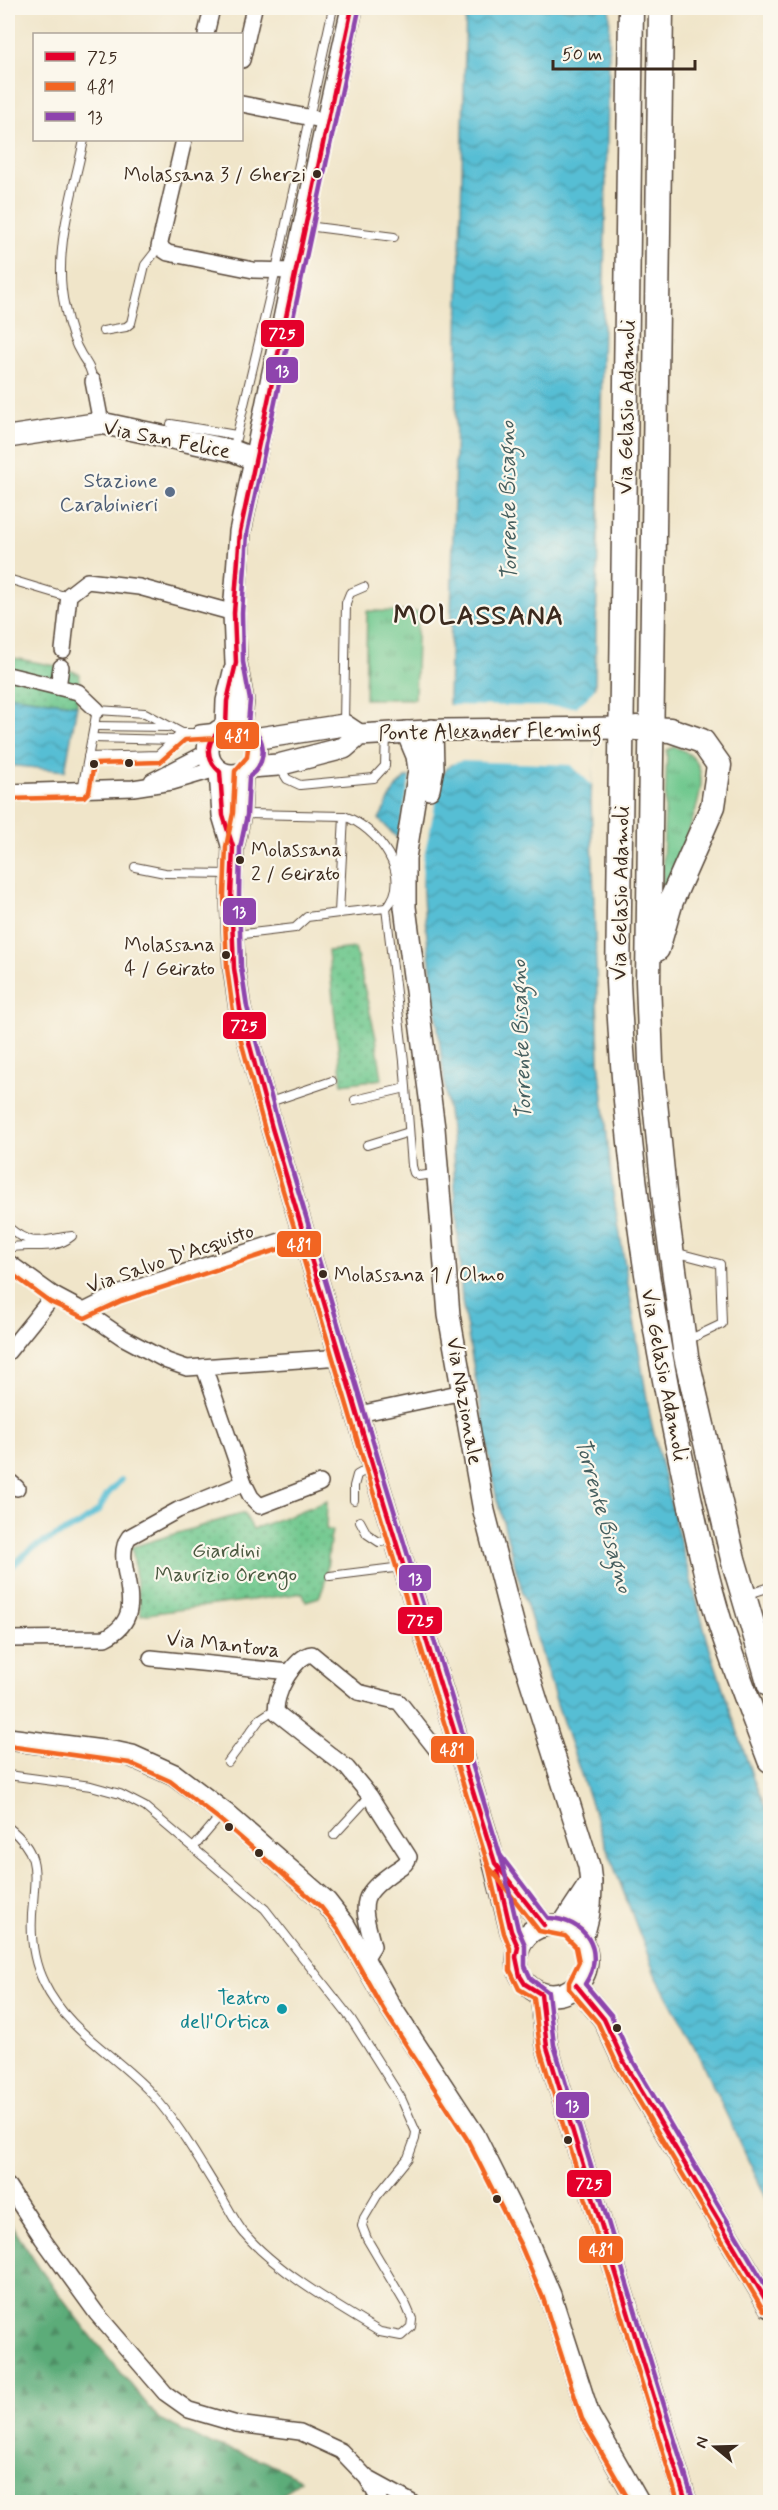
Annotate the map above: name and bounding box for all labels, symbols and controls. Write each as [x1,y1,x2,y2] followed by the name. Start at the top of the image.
[33,33,243,141] legend
[553,33,696,71] scale bar
[562,43,602,67] text: 50 m
[87,46,117,70] text: 725
[87,76,114,100] text: 481
[87,106,103,130] text: 13
[124,162,306,189] place label: Molassana 3 / Gherzi
[311,168,323,180] marker: Molassana 3 / Gherzi
[260,319,305,348] line badge: 725
[611,319,643,495] street label: Via Gelasio Adamoli
[268,324,296,345] text: 725
[265,356,299,384] line badge: 13
[275,361,289,382] text: 13
[101,414,233,466] street label: Via San Felice
[494,419,527,581] water label: Torrente Bisagno
[59,467,158,519] place label: Stazione Carabinieri
[163,485,177,499] marker: Stazione Carabinieri
[393,599,565,634] district label: MOLASSANA
[378,716,602,750] street label: Ponte Alexander Fleming
[215,721,260,750] line badge: 481
[225,726,249,747] text: 481
[123,757,135,769] unlabelled marker
[88,758,100,770] unlabelled marker
[605,805,637,981] street label: Via Gelasio Adamoli
[251,837,342,888] place label: Molassana 2 / Geirato
[234,854,246,866] marker: Molassana 2 / Geirato
[222,897,257,926] line badge: 13
[232,902,246,923] text: 13
[124,932,215,983] place label: Molassana 4 / Geirato
[220,949,232,961] marker: Molassana 4 / Geirato
[505,958,542,1120] water label: Torrente Bisagno
[222,1011,267,1040] line badge: 725
[230,1016,258,1037] text: 725
[83,1217,258,1301] street label: Via Salvo D'Acquisto
[276,1230,322,1258] line badge: 481
[287,1235,311,1256] text: 481
[334,1262,504,1289] place label: Molassana 1 / Olmo
[317,1268,329,1280] marker: Molassana 1 / Olmo
[634,1287,694,1464] street label: Via Gelasio Adamoli
[439,1335,489,1467] street label: Via Nazionale
[565,1435,639,1598] water label: Torrente Bisagno
[155,1537,297,1590] park label: Giardini Maurizio Orengo
[398,1564,432,1592] line badge: 13
[408,1569,422,1590] text: 13
[397,1606,443,1635] line badge: 725
[406,1611,434,1632] text: 725
[165,1625,281,1665] street label: Via Mantova
[430,1735,475,1764] line badge: 481
[440,1740,464,1761] text: 481
[223,1821,235,1833] unlabelled marker
[253,1847,265,1859] unlabelled marker
[180,1984,270,2036] place label: Teatro dell'Ortica
[275,2002,289,2016] marker: Teatro dell'Ortica
[611,2022,623,2034] unlabelled marker
[555,2091,590,2119] line badge: 13
[565,2096,579,2117] text: 13
[562,2134,574,2146] unlabelled marker
[566,2169,612,2198] line badge: 725
[575,2174,603,2195] text: 725
[491,2193,503,2205] unlabelled marker
[578,2235,624,2264] line badge: 481
[589,2240,613,2261] text: 481
[685,2417,745,2477] north arrow
[691,2434,714,2451] text: N

